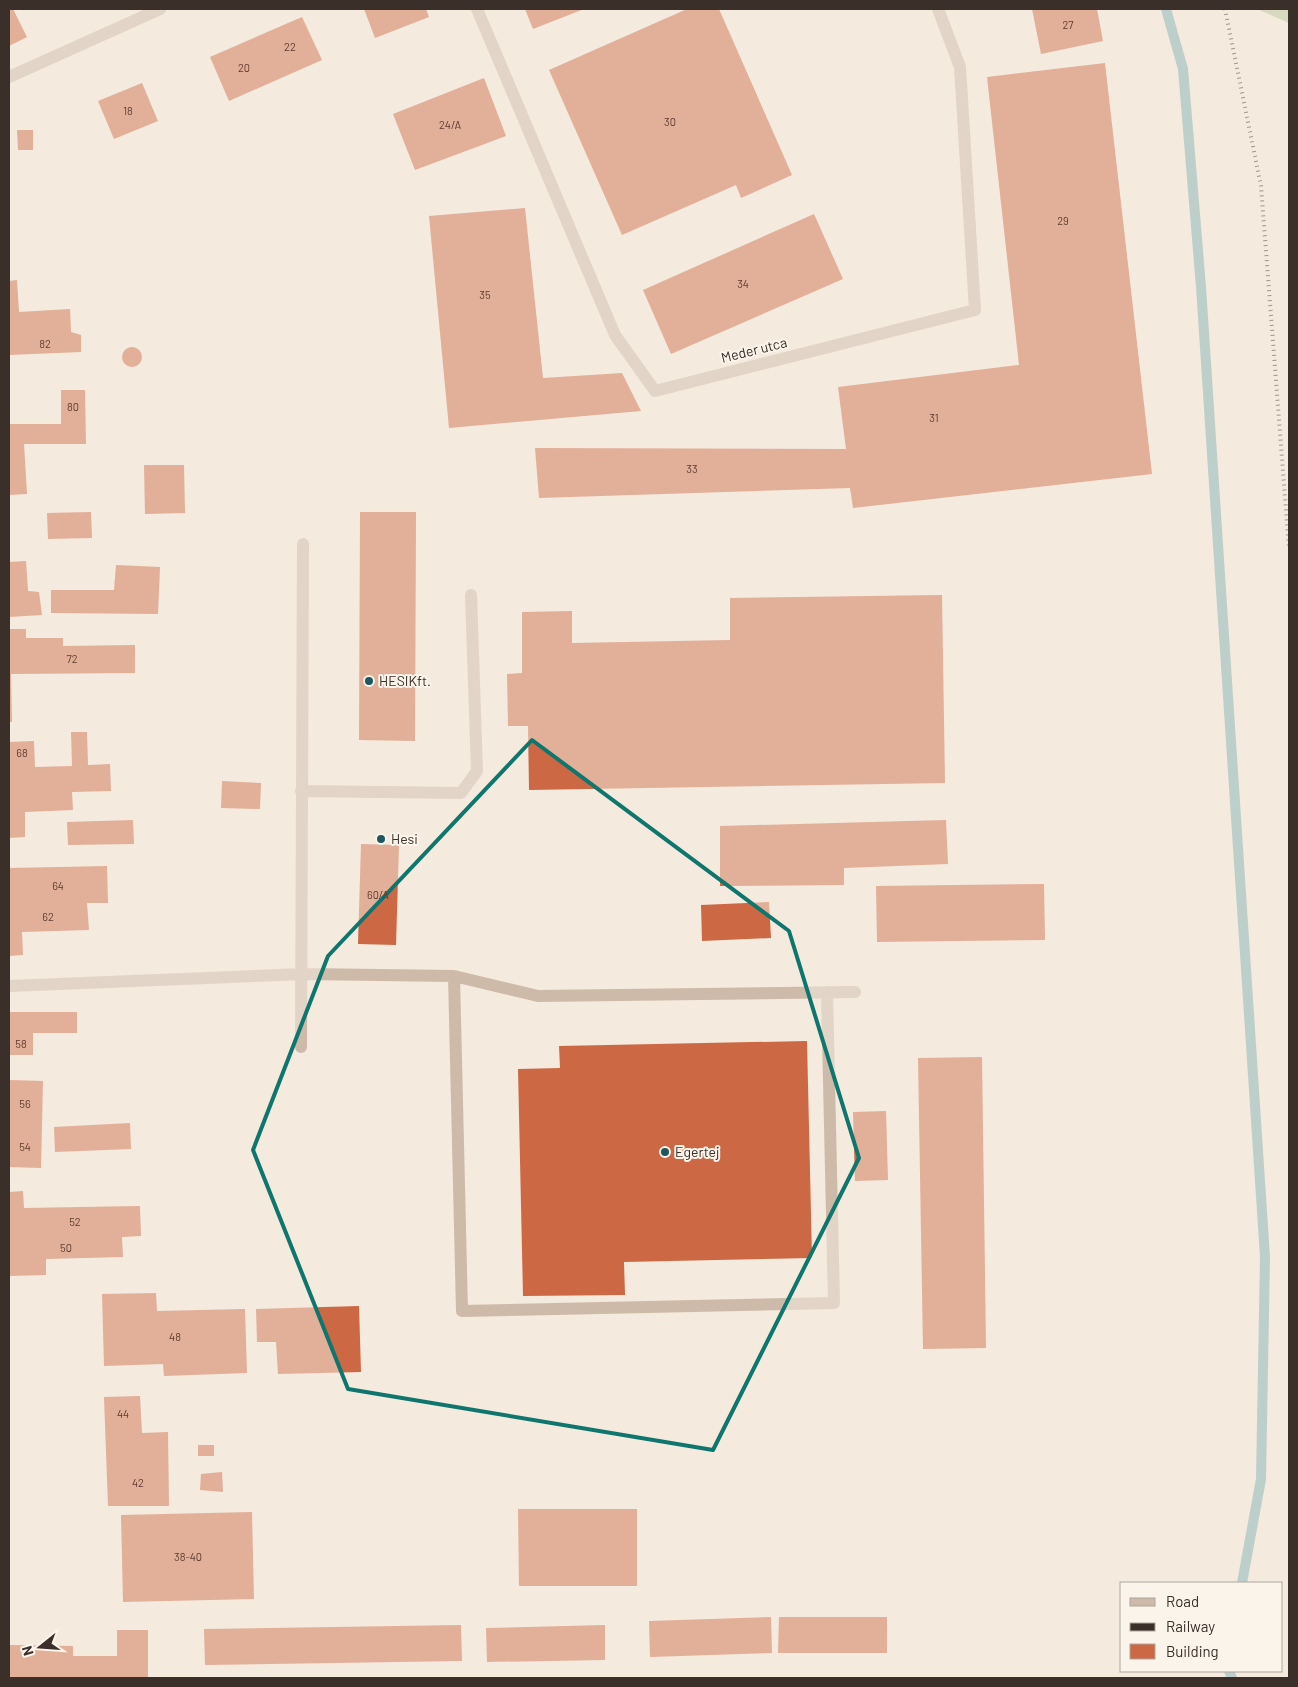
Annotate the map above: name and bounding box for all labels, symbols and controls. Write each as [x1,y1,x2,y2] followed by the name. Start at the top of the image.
[1062,18,1074,31] house number: 27
[284,40,296,53] house number: 22
[238,61,250,74] house number: 20
[123,104,133,117] house number: 18
[664,115,676,128] house number: 30
[439,118,461,131] house number: 24/A
[1057,214,1069,227] house number: 29
[737,277,749,290] house number: 34
[479,288,491,301] house number: 35
[719,333,789,366] street label: Meder utca
[39,337,51,350] house number: 82
[67,400,79,413] house number: 80
[929,411,939,424] house number: 31
[686,462,698,475] house number: 33
[66,652,78,665] house number: 72
[379,672,431,689] place label: HESIKft.
[363,675,375,687] marker: HESIKft.
[16,746,28,759] house number: 68
[391,830,418,847] place label: Hesi
[375,833,387,845] marker: Hesi
[52,879,64,892] house number: 64
[367,888,389,901] house number: 60/A
[42,910,54,923] house number: 62
[15,1037,27,1050] house number: 58
[19,1097,31,1110] house number: 56
[19,1140,31,1153] house number: 54
[675,1143,720,1160] place label: Egertej
[659,1146,671,1158] marker: Egertej
[69,1215,81,1228] house number: 52
[60,1241,72,1254] house number: 50
[169,1330,181,1343] house number: 48
[117,1407,129,1420] house number: 44
[132,1476,144,1489] house number: 42
[174,1550,202,1563] house number: 38-40
[1120,1582,1283,1672] legend
[1166,1592,1199,1610] text: Road
[1166,1617,1215,1635] text: Railway
[15,1622,65,1672] north arrow
[1166,1642,1219,1660] text: Building
[18,1644,37,1658] text: N

